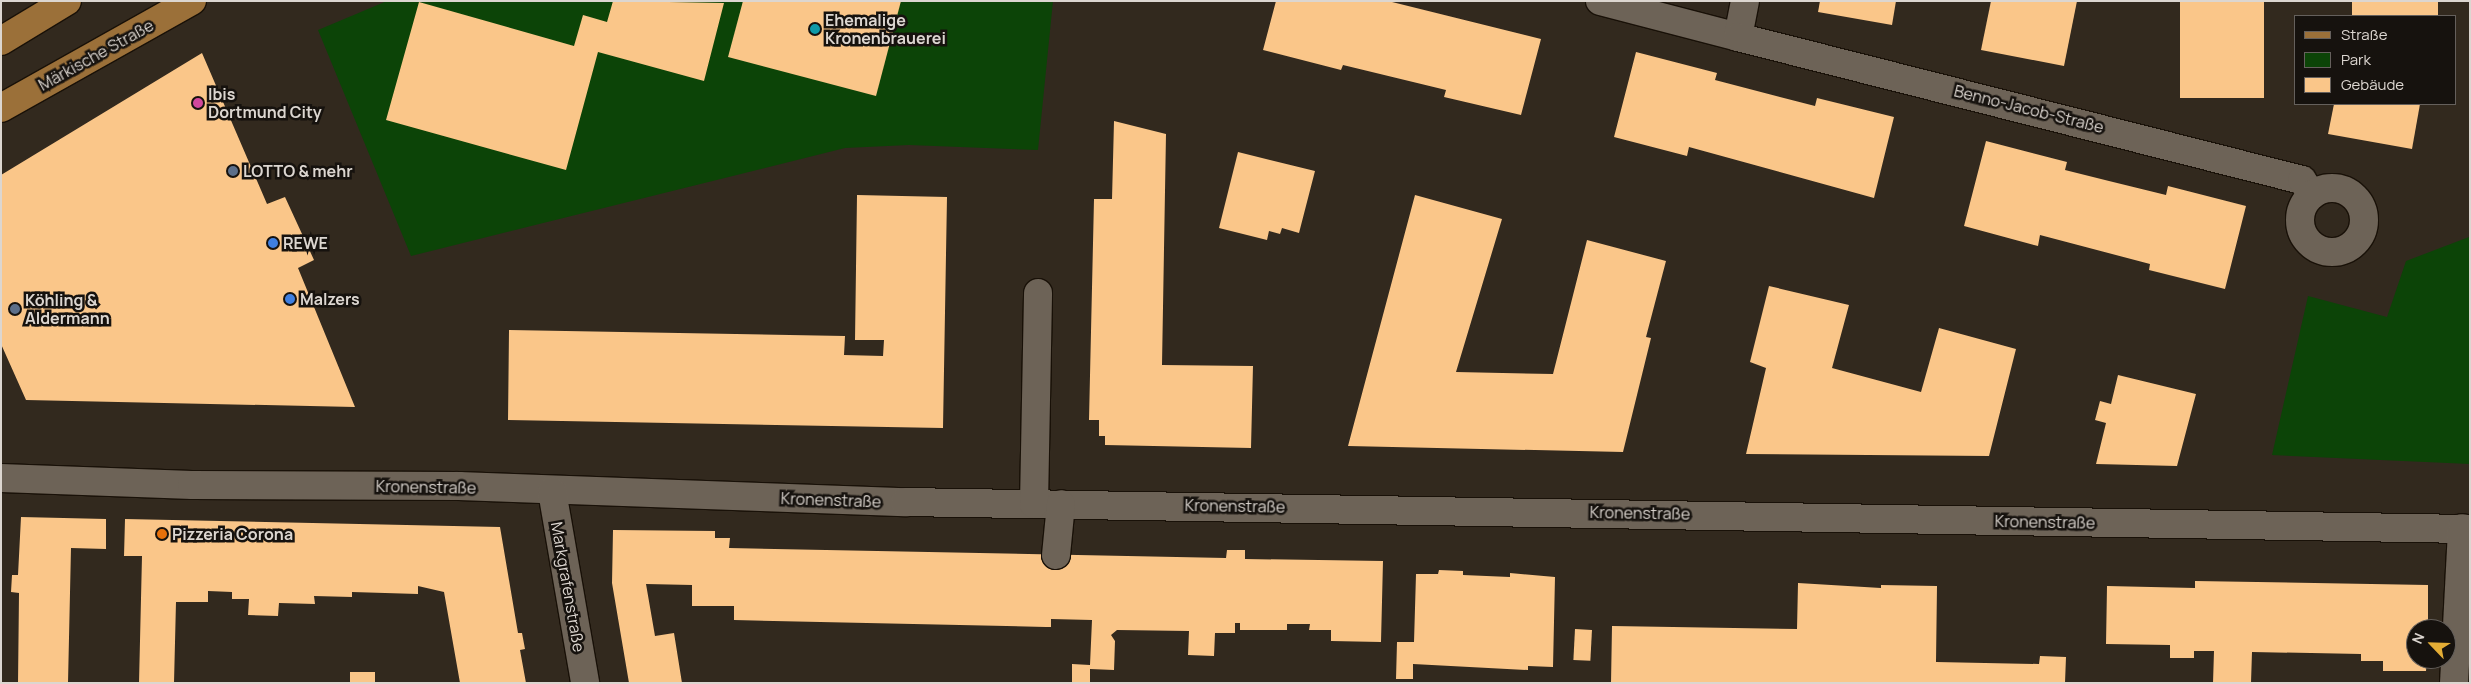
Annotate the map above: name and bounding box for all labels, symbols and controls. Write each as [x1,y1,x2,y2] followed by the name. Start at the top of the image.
[825,10,946,48] place label: Ehemalige Kronenbrauerei
[35,15,157,95] street label: Märkische Straße
[2294,15,2456,105] legend
[809,23,821,35] marker: Ehemalige Kronenbrauerei
[2341,24,2387,45] text: Straße
[2341,49,2371,70] text: Park
[2341,74,2404,95] text: Gebäude
[1952,81,2106,137] street label: Benno-Jacob-Straße
[208,84,322,122] place label: Ibis Dortmund City
[192,97,204,109] marker: Ibis Dortmund City
[243,161,353,181] place label: LOTTO & mehr
[227,165,239,177] marker: LOTTO & mehr
[283,233,328,253] place label: REWE
[267,237,279,249] marker: REWE
[300,289,360,309] place label: Malzers
[25,290,110,328] place label: Köhling & Aldermann
[284,293,296,305] marker: Malzers
[9,303,21,315] marker: Köhling & Aldermann
[375,477,477,497] street label: Kronenstraße
[780,489,882,511] street label: Kronenstraße
[1184,496,1286,516] street label: Kronenstraße
[1589,503,1691,523] street label: Kronenstraße
[1994,512,2096,532] street label: Kronenstraße
[547,520,589,654] street label: Markgrafenstraße
[172,524,293,544] place label: Pizzeria Corona
[156,528,168,540] marker: Pizzeria Corona
[2406,619,2456,669] north arrow
[2407,630,2428,647] text: N

